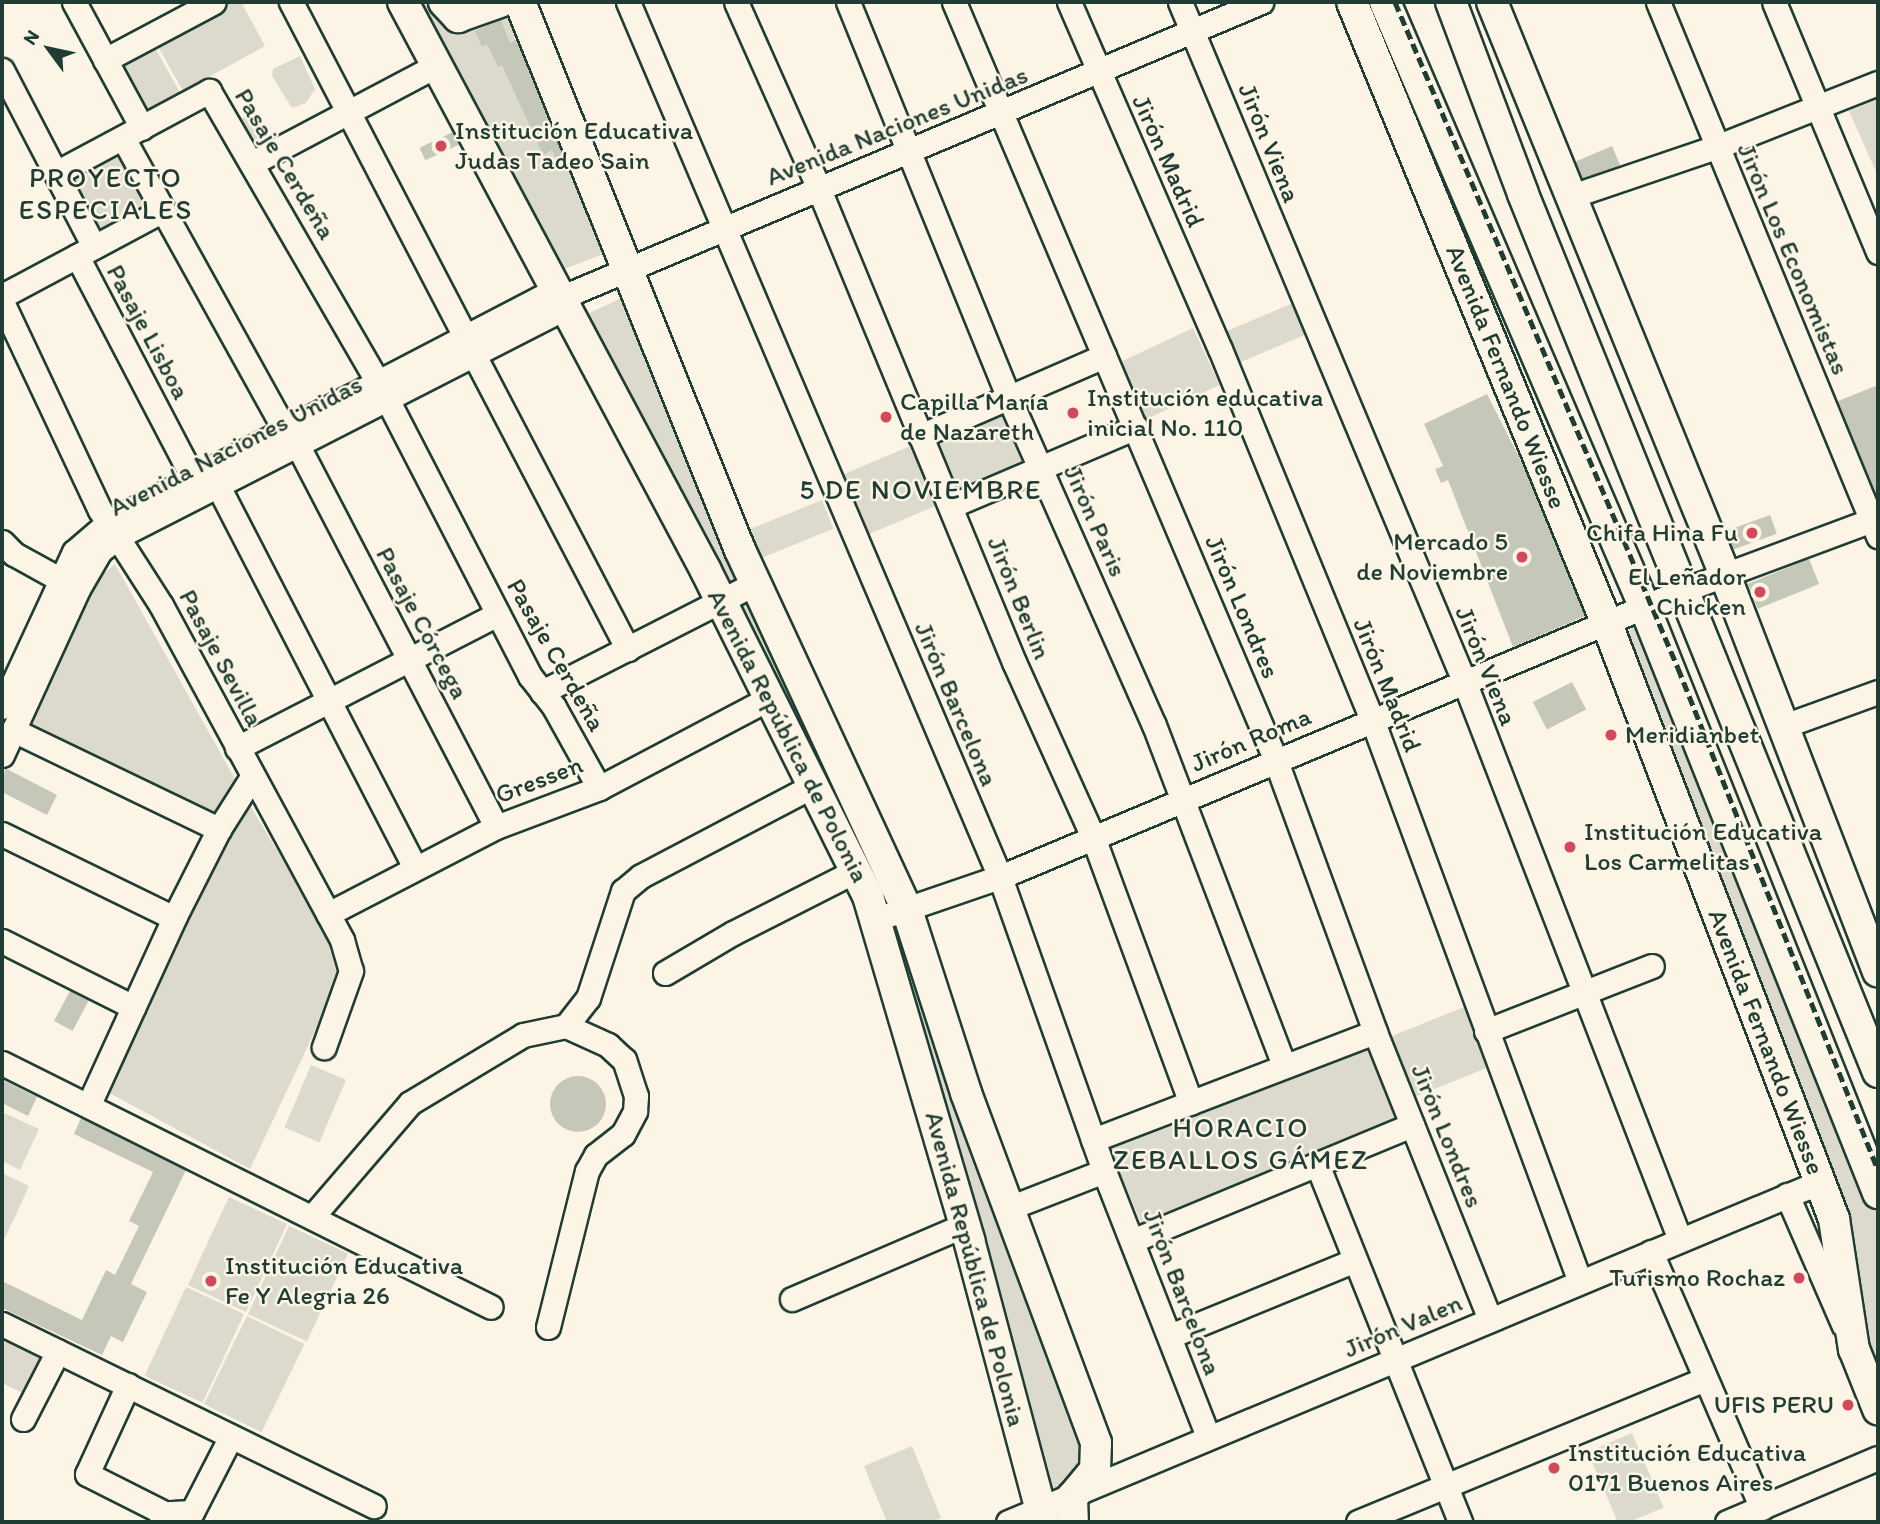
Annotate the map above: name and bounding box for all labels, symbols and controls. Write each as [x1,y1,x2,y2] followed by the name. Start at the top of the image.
[14,14,84,84] north arrow
[18,26,44,49] text: N
[762,59,1032,193] street label: Avenida Naciones Unidas
[1231,79,1307,207] street label: Jirón Viena
[228,83,342,245] street label: Pasaje Cerdeña
[1125,90,1211,232] street label: Jirón Madrid
[455,115,693,176] place label: Institución Educativa Judas Tadeo Sain
[433,138,449,154] marker: Institución Educativa Judas Tadeo Sain
[1730,139,1856,379] street label: Jirón Los Economistas
[20,160,192,226] district label: PROYECTO ESPECIALES
[1439,241,1573,513] street label: Avenida Fernando Wiesse
[99,259,197,405] street label: Pasaje Lisboa
[105,369,367,523] street label: Avenida Naciones Unidas
[1087,382,1323,444] place label: Institución educativa inicial No. 110
[900,386,1048,448] place label: Capilla María de Nazareth
[1065,405,1081,421] marker: Institución educativa inicial No. 110
[878,409,894,425] marker: Capilla María de Nazareth
[1057,460,1133,582] street label: Jirón Paris
[802,472,1040,506] district label: 5 DE NOVIEMBRE
[1587,517,1738,549] place label: Chifa Hina Fu
[1744,525,1760,541] marker: Chifa Hina Fu
[1356,526,1508,588] place label: Mercado 5 de Noviembre
[980,531,1058,665] street label: Jirón Berlin
[1198,531,1286,683] street label: Jirón Londres
[369,542,475,704] street label: Pasaje Córcega
[1514,549,1530,565] marker: Mercado 5 de Noviembre
[1628,561,1746,622] place label: El Leñador Chicken
[500,573,612,737] street label: Pasaje Cerdeña
[172,584,270,732] street label: Pasaje Sevilla
[700,584,876,888] street label: Avenida República de Polonia
[1752,584,1768,600] marker: El Leñador Chicken
[1448,602,1524,730] street label: Jirón Viena
[1346,613,1428,757] street label: Jirón Madrid
[907,617,1005,791] street label: Jirón Barcelona
[1187,701,1315,779] street label: Jirón Roma
[1625,719,1759,751] place label: Meridianbet
[1603,727,1619,743] marker: Meridianbet
[491,749,587,811] street label: Gressen
[1584,816,1822,878] place label: Institución Educativa Los Carmelitas
[1562,839,1578,855] marker: Institución Educativa Los Carmelitas
[1701,905,1831,1179] street label: Avenida Fernando Wiesse
[1404,1060,1490,1212] street label: Jirón Londres
[918,1108,1032,1430] street label: Avenida República de Polonia
[1114,1110,1368,1176] district label: HORACIO ZEBALLOS GÁMEZ
[1136,1204,1228,1380] street label: Jirón Barcelona
[225,1250,463,1312] place label: Institución Educativa Fe Y Alegria 26
[1609,1262,1785,1294] place label: Turismo Rochaz
[1791,1270,1807,1286] marker: Turismo Rochaz
[203,1273,219,1289] marker: Institución Educativa Fe Y Alegria 26
[1340,1287,1466,1365] street label: Jirón Valen
[1714,1389,1834,1421] place label: UFIS PERU
[1840,1397,1856,1413] marker: UFIS PERU
[1568,1437,1806,1498] place label: Institución Educativa 0171 Buenos Aires
[1546,1460,1562,1476] marker: Institución Educativa 0171 Buenos Aires

